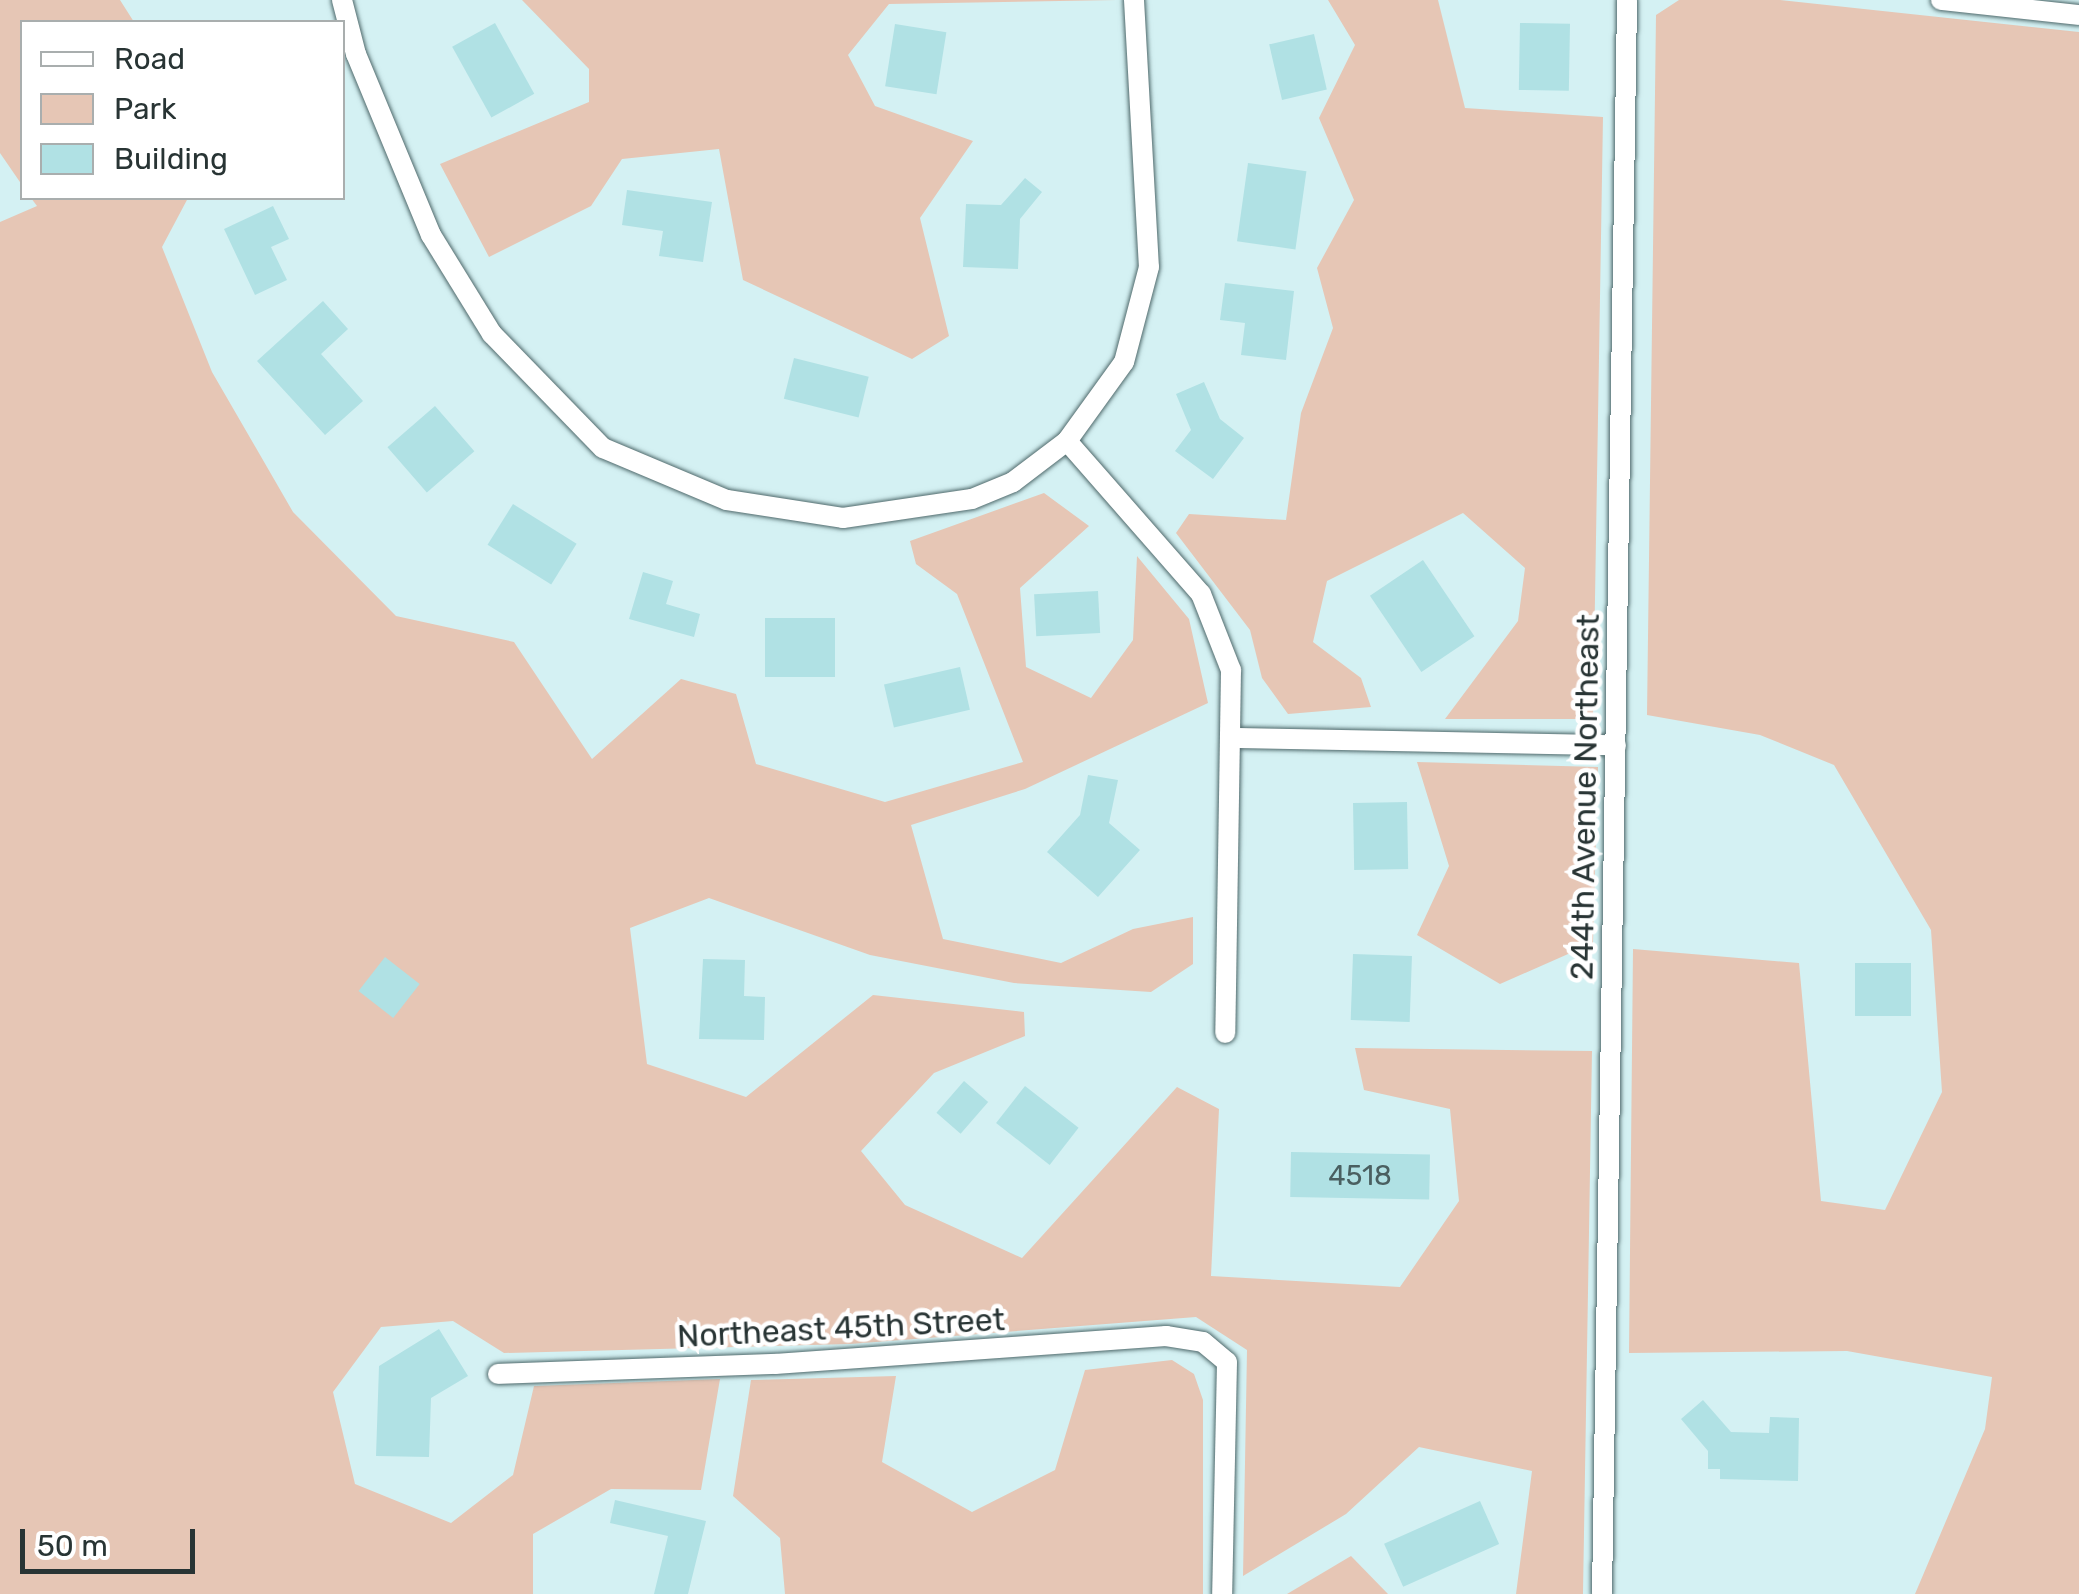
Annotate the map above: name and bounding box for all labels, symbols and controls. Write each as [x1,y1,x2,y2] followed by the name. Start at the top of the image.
[20,20,345,200] legend
[114,41,185,77] text: Road
[114,91,176,127] text: Park
[114,141,228,177] text: Building
[1563,613,1607,981] street label: 244th Avenue Northeast
[1328,1159,1392,1193] house number: 4518
[676,1300,1006,1356] street label: Northeast 45th Street
[25,1509,200,1571] scale bar
[37,1528,108,1564] text: 50 m

